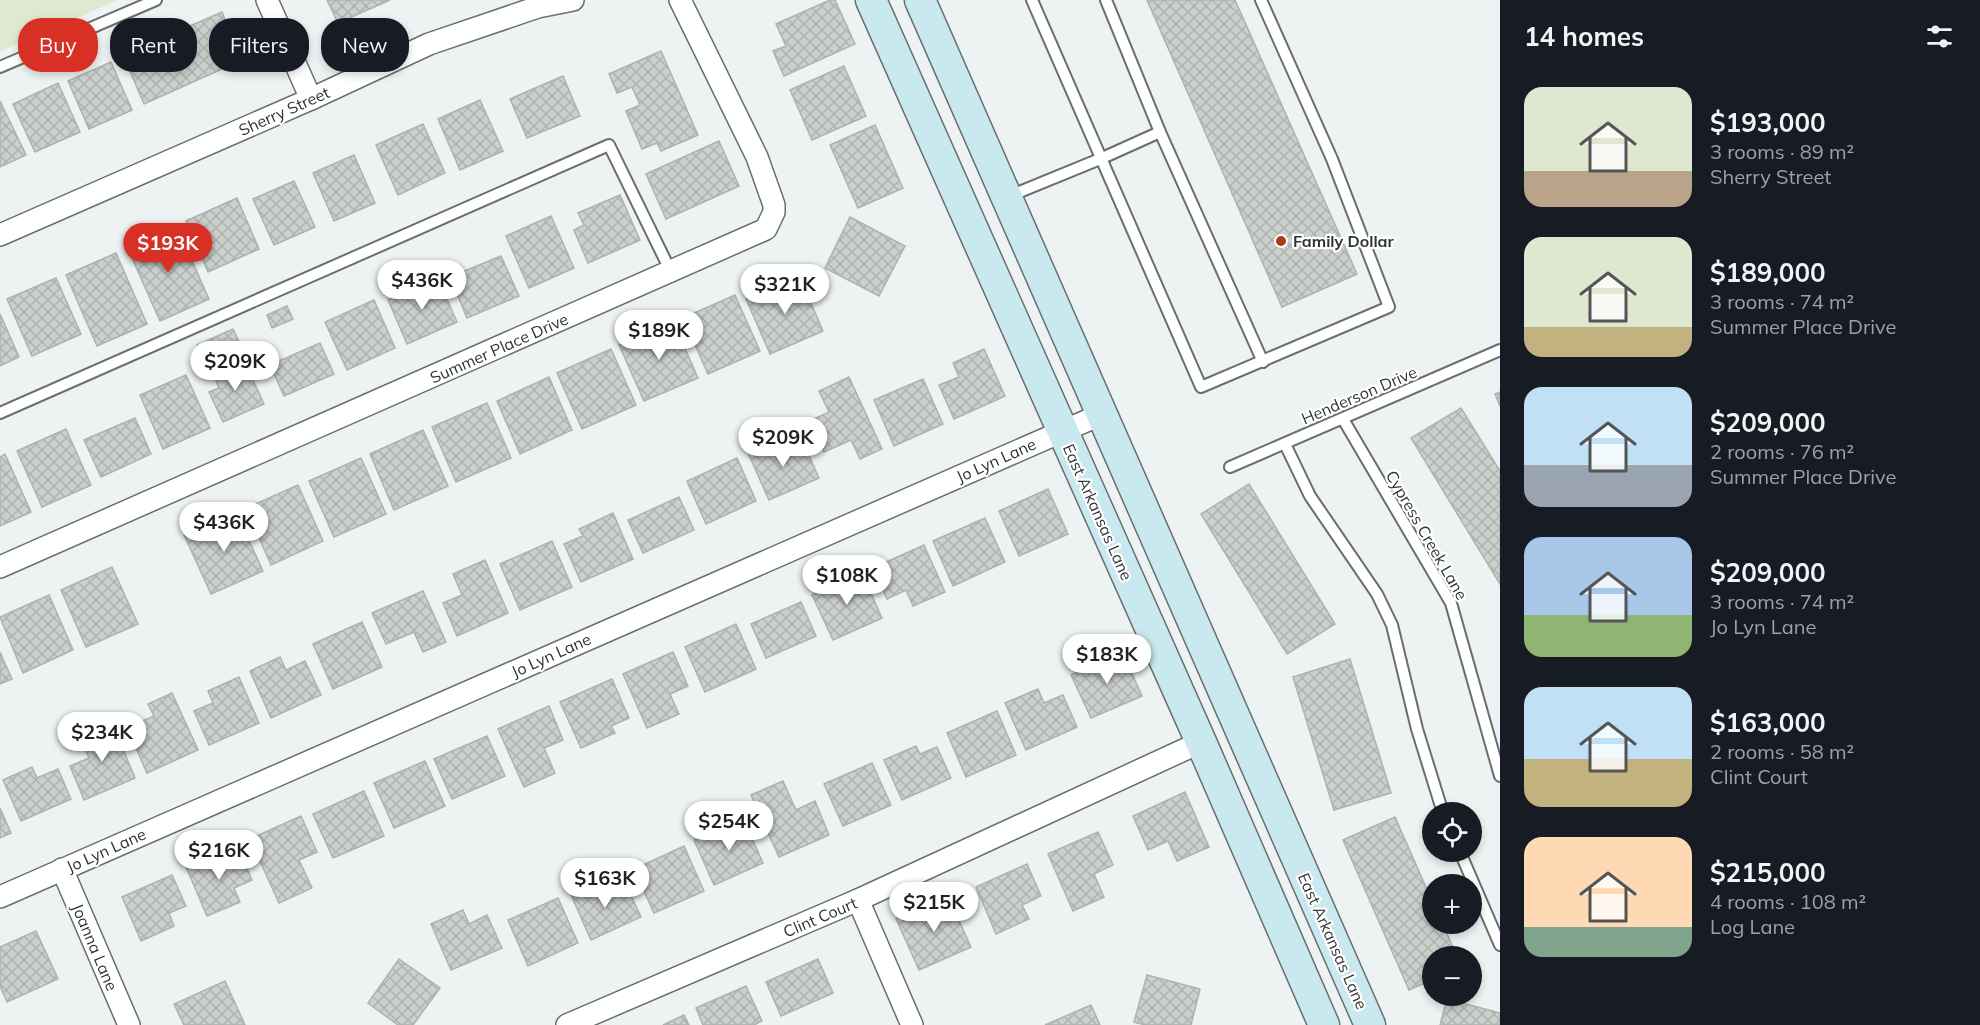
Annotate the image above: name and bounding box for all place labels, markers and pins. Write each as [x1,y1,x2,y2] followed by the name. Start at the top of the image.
[126,223,210,274] pin: $193K
[1293,231,1394,251] place label: Family Dollar
[1274,234,1288,248] marker: Family Dollar
[380,260,464,311] pin: $436K
[743,264,827,315] pin: $321K
[617,310,701,361] pin: $189K
[193,341,277,392] pin: $209K
[741,417,825,468] pin: $209K
[182,502,266,553] pin: $436K
[805,555,889,606] pin: $108K
[1065,634,1149,685] pin: $183K
[60,712,144,763] pin: $234K
[687,801,771,852] pin: $254K
[177,830,261,881] pin: $216K
[563,858,647,909] pin: $163K
[892,882,976,933] pin: $215K

